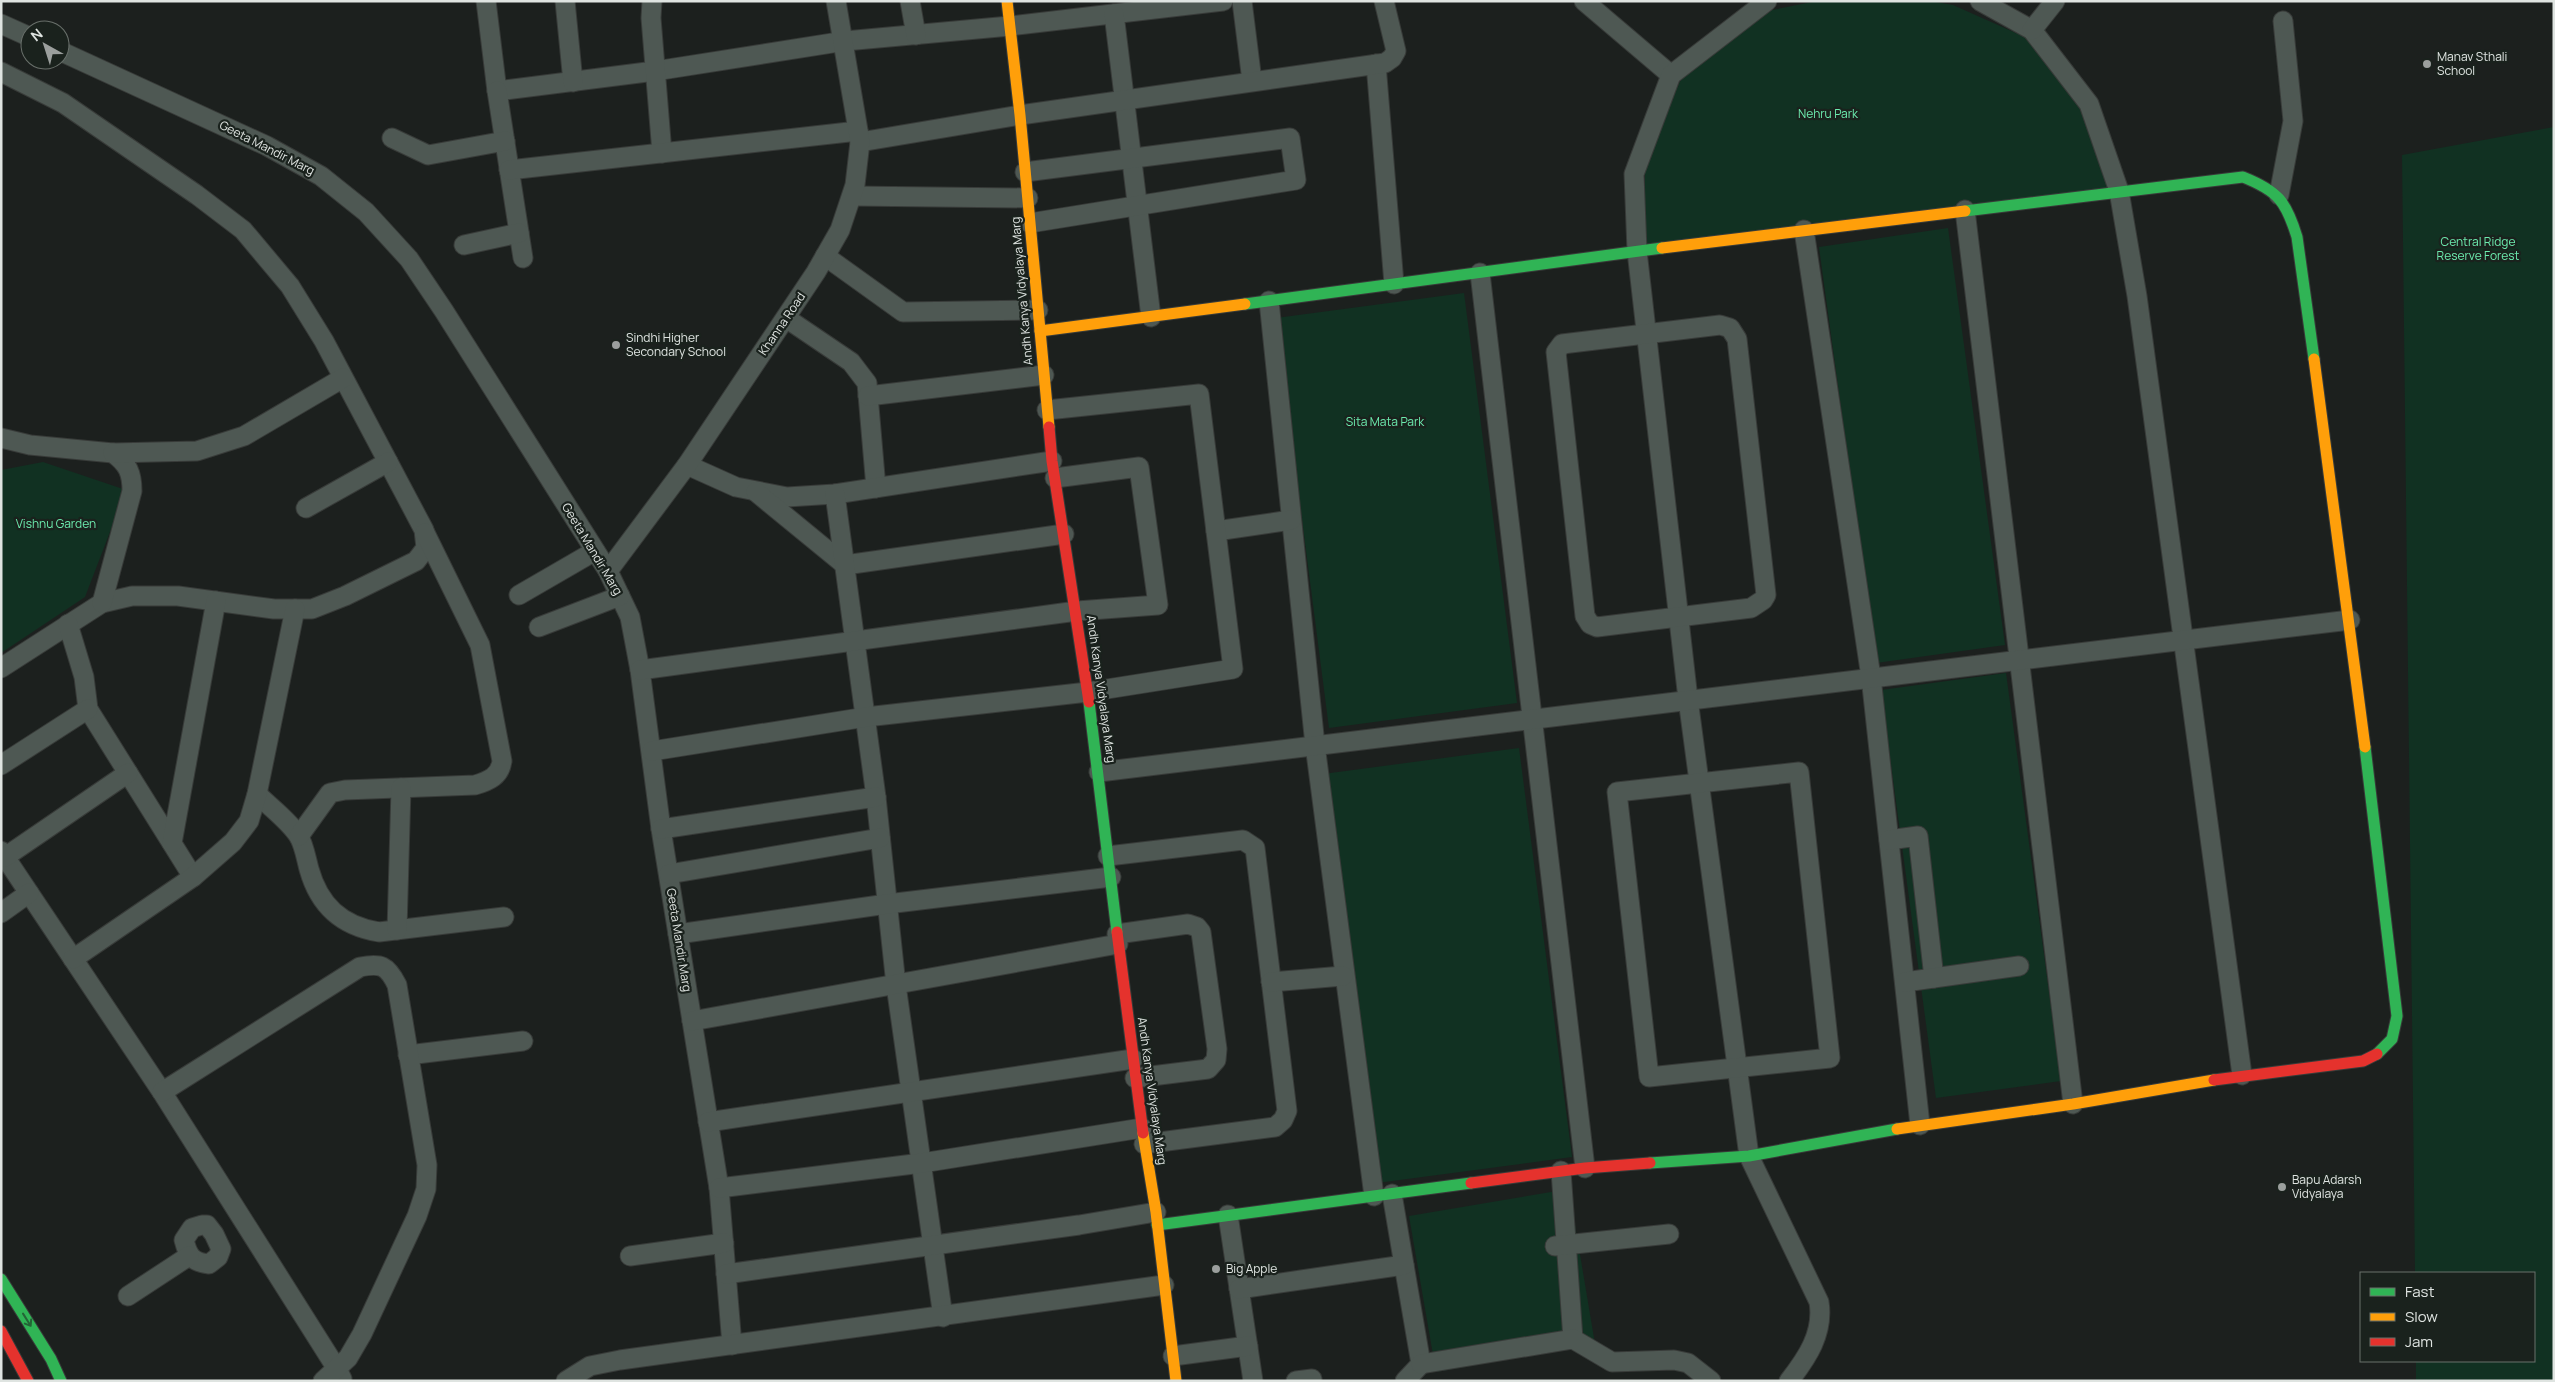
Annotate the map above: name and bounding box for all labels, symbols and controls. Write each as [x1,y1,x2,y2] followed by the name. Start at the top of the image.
[20,20,70,70] north arrow
[27,24,46,45] text: N
[2437,48,2507,79] place label: Manav Sthali School
[2421,58,2433,70] marker: Manav Sthali School
[1798,105,1859,122] park label: Nehru Park
[217,116,318,179] street label: Geeta Mandir Marg
[1007,216,1036,366] street label: Andh Kanya Vidyalaya Marg
[2437,233,2520,264] park label: Central Ridge Reserve Forest
[754,289,809,359] street label: Khanna Road
[626,329,726,360] place label: Sindhi Higher Secondary School
[610,339,622,351] marker: Sindhi Higher Secondary School
[1346,413,1425,430] park label: Sita Mata Park
[558,499,627,598] street label: Geeta Mandir Marg
[16,515,96,532] park label: Vishnu Garden
[1083,614,1120,764] street label: Andh Kanya Vidyalaya Marg
[663,887,696,993] street label: Geeta Mandir Marg
[1134,1016,1171,1166] street label: Andh Kanya Vidyalaya Marg
[2292,1171,2362,1202] place label: Bapu Adarsh Vidyalaya
[2276,1181,2288,1193] marker: Bapu Adarsh Vidyalaya
[1226,1260,1277,1277] place label: Big Apple
[1210,1263,1222,1275] marker: Big Apple
[2360,1272,2535,1362] legend
[2405,1281,2434,1302] text: Fast
[2405,1306,2438,1327] text: Slow
[22,1313,32,1327] one-way arrow
[2405,1331,2433,1352] text: Jam

